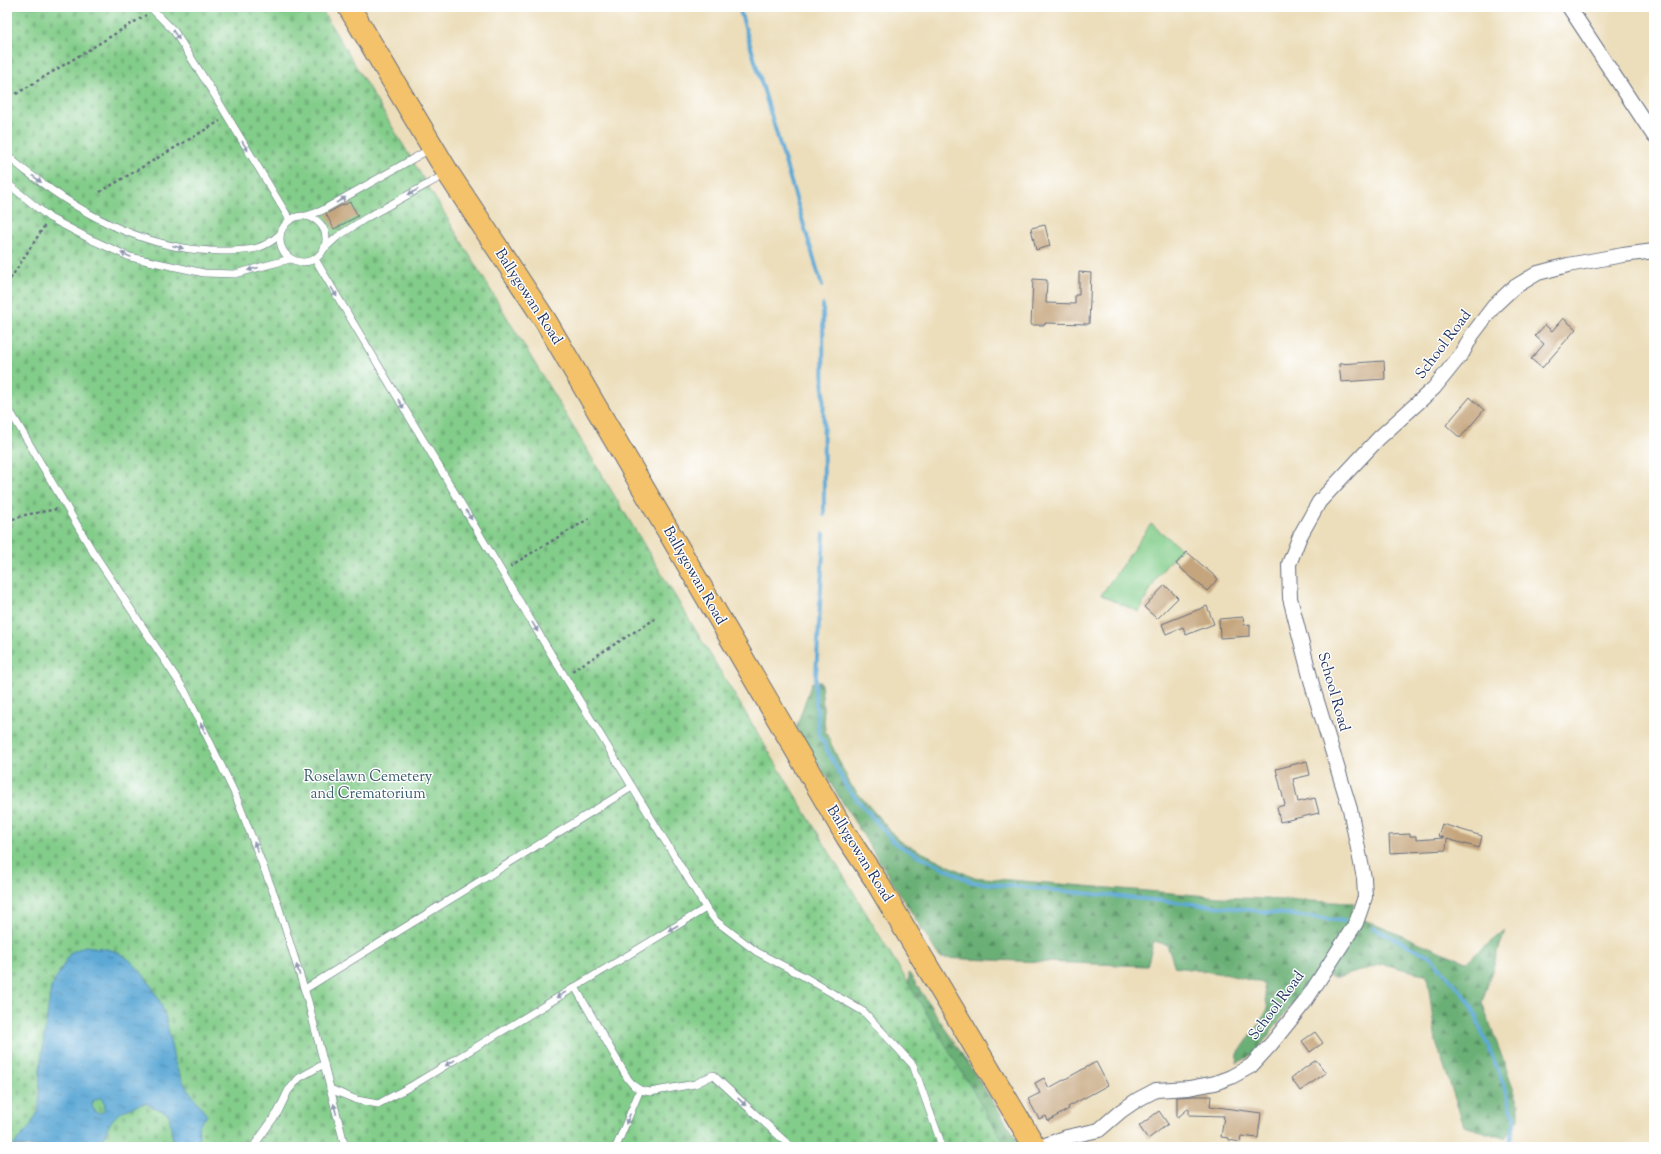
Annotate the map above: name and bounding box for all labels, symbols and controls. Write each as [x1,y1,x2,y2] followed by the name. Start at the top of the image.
[172,30,180,41] one-way arrow
[241,141,249,151] one-way arrow
[31,175,42,183] one-way arrow
[408,189,419,196] one-way arrow
[335,197,347,204] one-way arrow
[172,245,184,251] one-way arrow
[489,245,567,350] street label: Ballygowan Road
[119,252,131,258] one-way arrow
[247,267,259,273] one-way arrow
[331,286,338,298] one-way arrow
[1411,306,1477,384] street label: School Road
[397,399,405,409] one-way arrow
[465,509,472,521] one-way arrow
[657,523,731,630] street label: Ballygowan Road
[531,621,538,633] one-way arrow
[1312,650,1355,735] street label: School Road
[200,723,206,734] one-way arrow
[304,767,433,805] park label: Roselawn Cemetery and Crematorium
[821,801,898,907] street label: Ballygowan Road
[252,841,258,853] one-way arrow
[667,924,679,931] one-way arrow
[295,964,301,976] one-way arrow
[1244,967,1310,1045] street label: School Road
[556,991,566,999] one-way arrow
[444,1059,456,1066] one-way arrow
[737,1097,746,1106] one-way arrow
[332,1103,338,1115] one-way arrow
[625,1113,631,1125] one-way arrow

